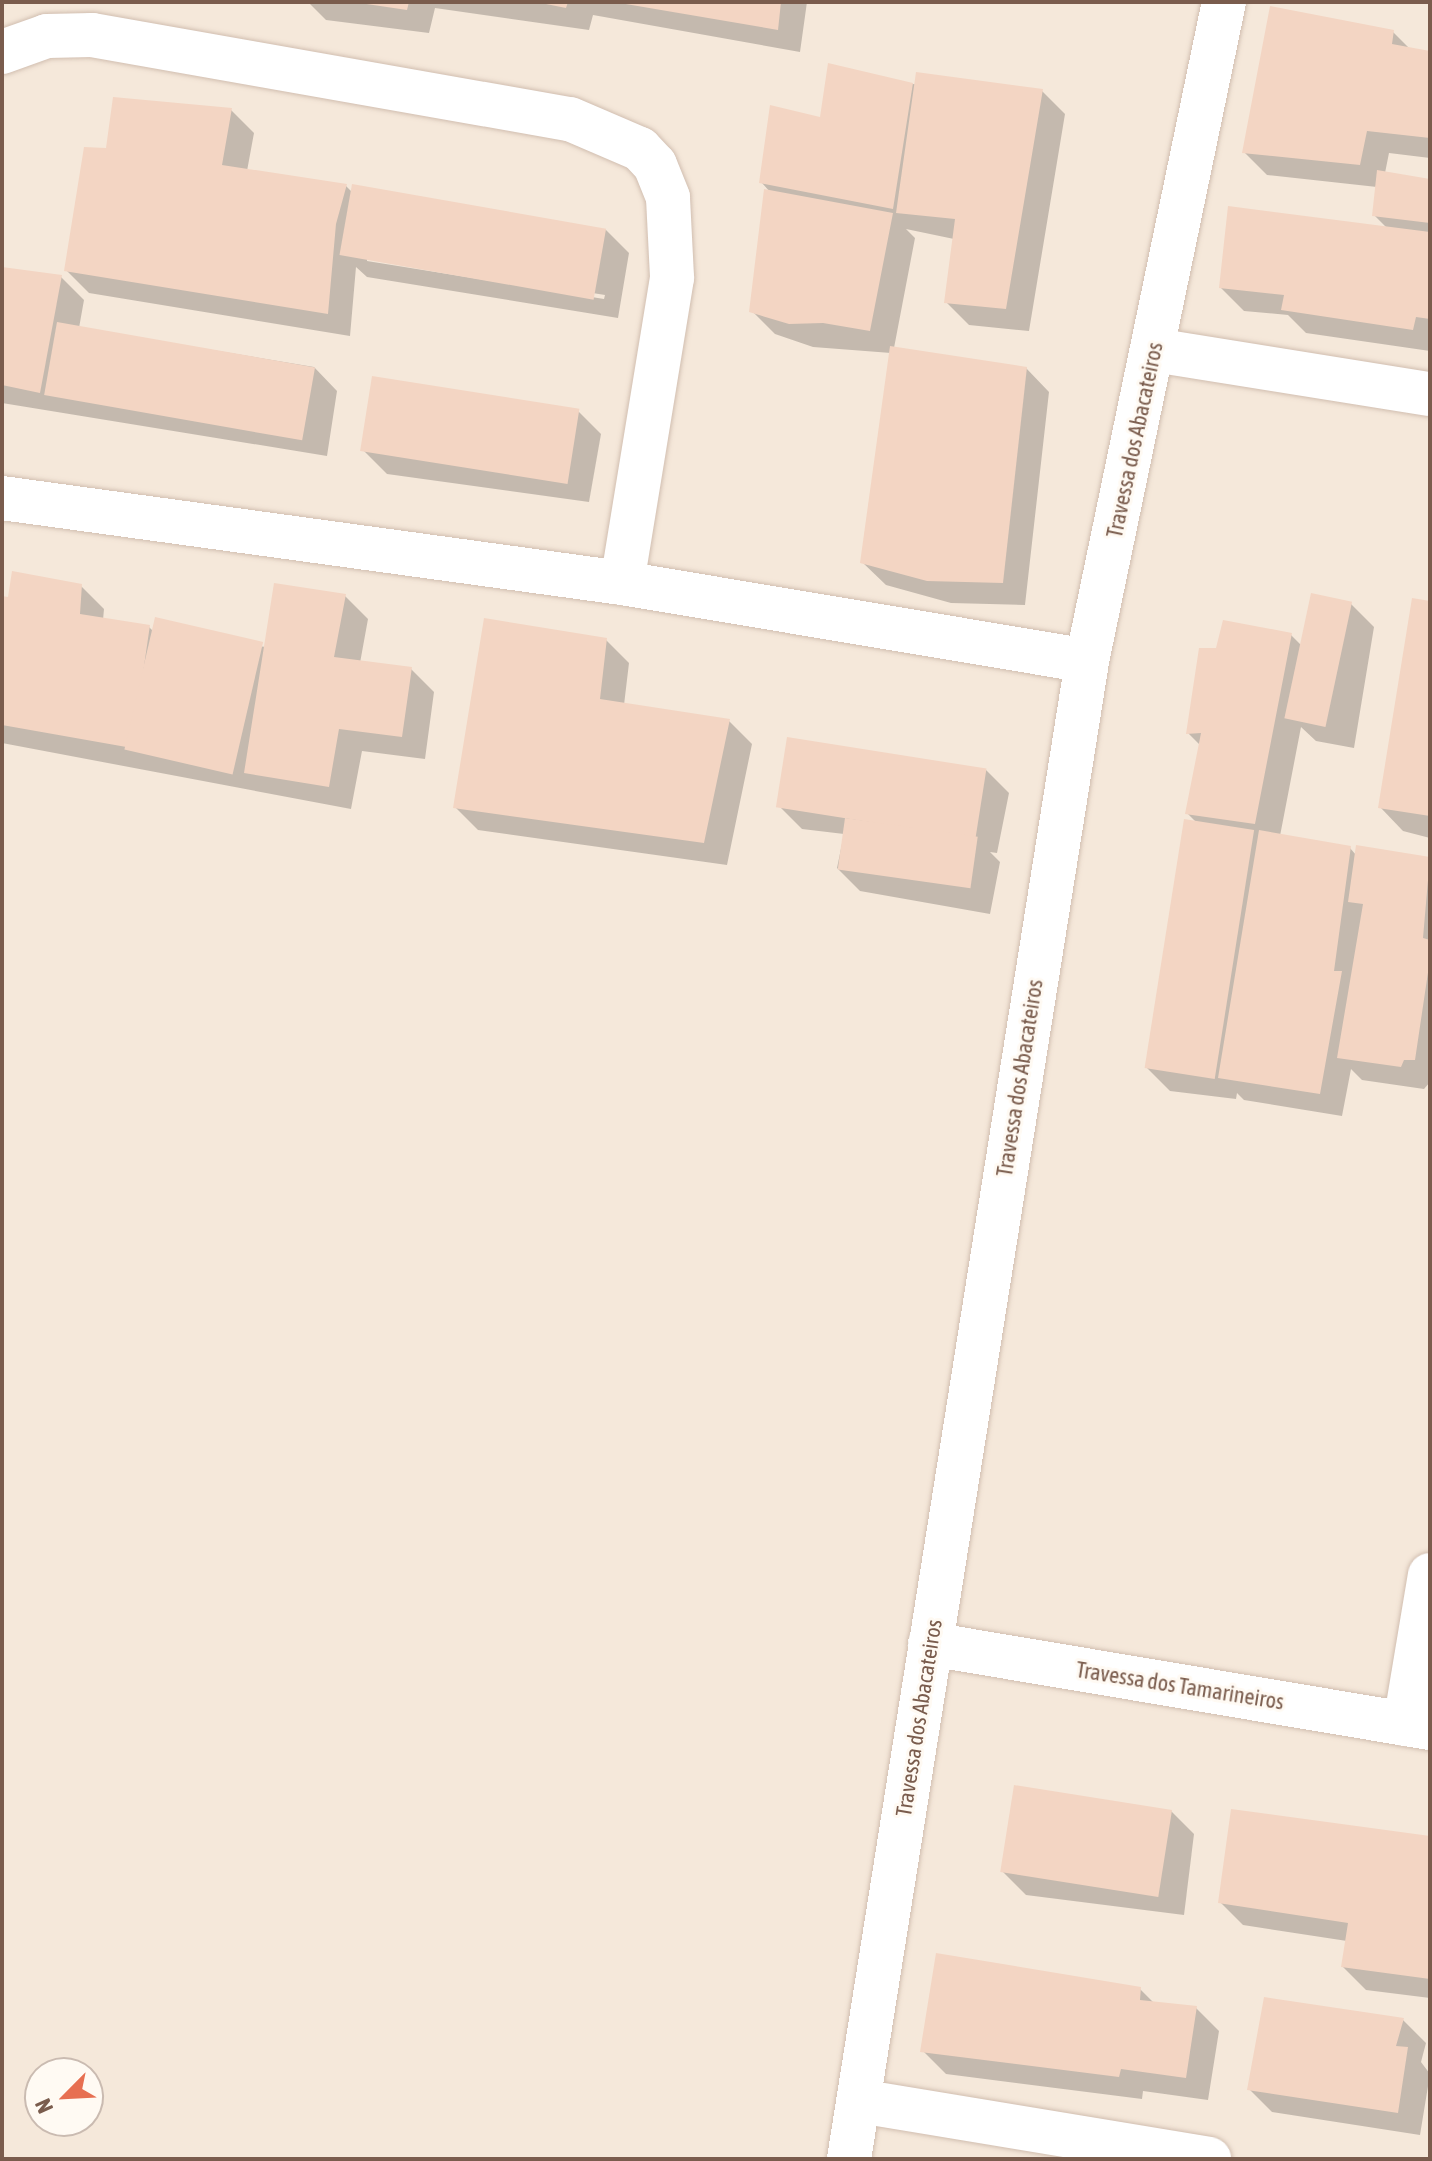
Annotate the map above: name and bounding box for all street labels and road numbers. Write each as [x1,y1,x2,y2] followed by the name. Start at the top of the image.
[1101,340,1169,540] street label: Travessa dos Abacateiros
[991,977,1049,1179] street label: Travessa dos Abacateiros
[890,1617,948,1819] street label: Travessa dos Abacateiros
[1074,1657,1286,1715] street label: Travessa dos Tamarineiros

